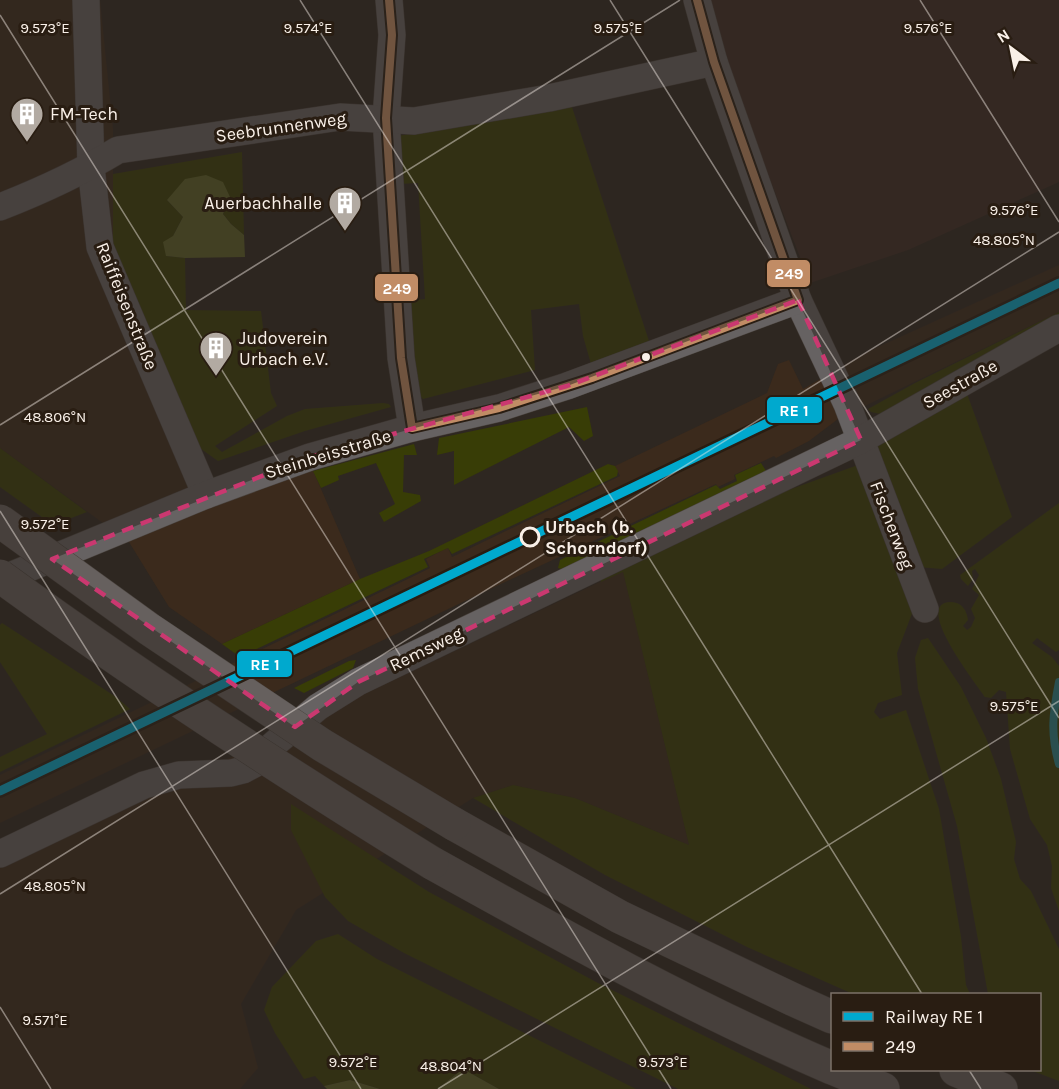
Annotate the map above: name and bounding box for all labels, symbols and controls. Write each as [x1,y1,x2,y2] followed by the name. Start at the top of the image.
[981,18,1041,78] north arrow
[20,19,70,37] text: 9.573°E
[284,19,332,37] text: 9.574°E
[594,19,642,37] text: 9.575°E
[903,19,953,37] text: 9.576°E
[993,25,1013,47] text: N
[9,96,45,143] building icon: FM-Tech
[50,103,118,125] place label: FM-Tech
[214,107,348,147] street label: Seebrunnenweg
[327,185,363,232] building icon: Auerbachhalle
[204,192,322,214] place label: Auerbachhalle
[989,201,1039,219] text: 9.576°E
[973,231,1035,249] text: 48.805°N
[91,239,163,373] street label: Raiffeisenstraße
[766,259,811,288] line badge: 249
[775,264,804,283] text: 249
[374,273,419,302] line badge: 249
[383,279,412,298] text: 249
[239,327,328,370] place label: Judoverein Urbach e.V.
[198,330,234,377] building icon: Judoverein Urbach e.V.
[640,351,652,363] unlabelled marker
[919,354,1001,414] street label: Seestraße
[766,396,823,424] line badge: RE 1
[779,401,809,420] text: RE 1
[24,408,86,426] text: 48.806°N
[262,424,394,484] street label: Steinbeisstraße
[865,478,919,572] street label: Fischerweg
[20,515,70,533] text: 9.572°E
[545,516,648,559] place label: Urbach (b. Schorndorf)
[520,527,540,547] marker: Urbach (b. Schorndorf)
[386,622,466,676] street label: Remsweg
[236,650,293,678] line badge: RE 1
[250,655,280,674] text: RE 1
[990,697,1038,715] text: 9.575°E
[24,877,86,895] text: 48.805°N
[831,993,1041,1071] legend
[885,1006,983,1028] text: Railway RE 1
[22,1011,68,1029] text: 9.571°E
[885,1036,916,1058] text: 249
[328,1053,378,1071] text: 9.572°E
[638,1053,688,1071] text: 9.573°E
[420,1057,482,1075] text: 48.804°N

